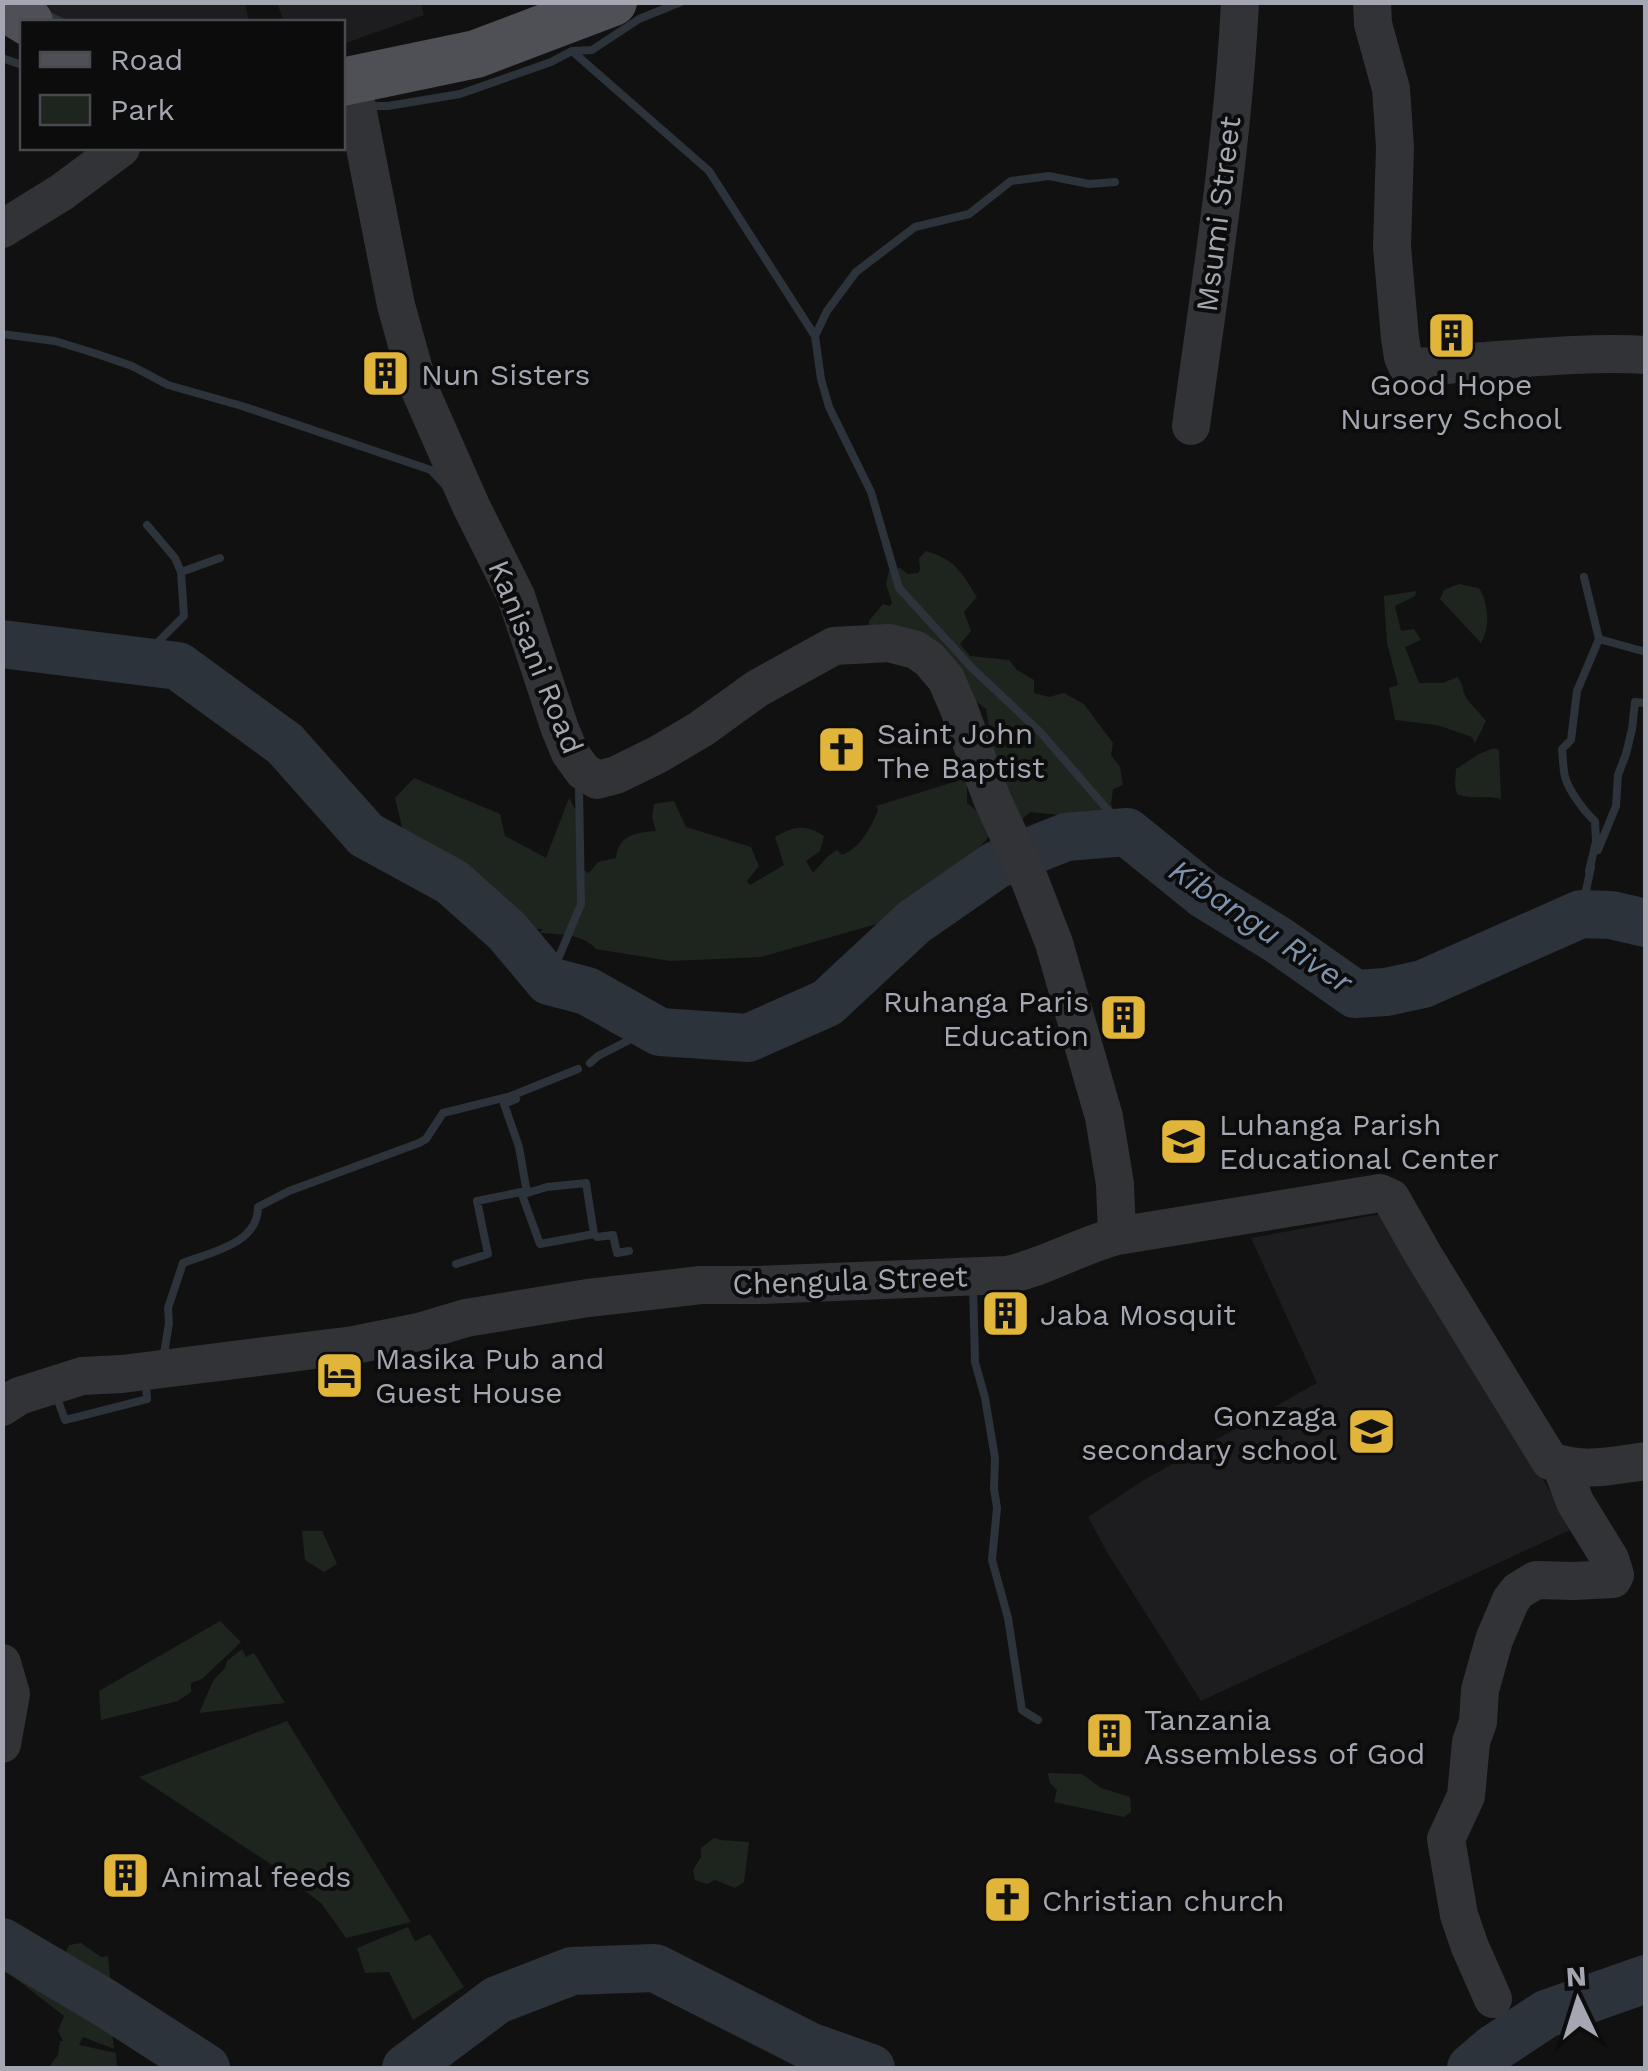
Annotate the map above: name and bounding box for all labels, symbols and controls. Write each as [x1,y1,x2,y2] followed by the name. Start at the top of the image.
[20,20,345,150] legend
[110,42,183,77] text: Road
[110,92,175,127] text: Park
[1189,114,1247,314] street label: Msumi Street
[1425,309,1477,361] building icon: Good Hope Nursery School
[360,348,412,400] building icon: Nun Sisters
[421,357,590,392] place label: Nun Sisters
[1340,367,1562,436] place label: Good Hope Nursery School
[481,555,591,759] street label: Kanisani Road
[877,716,1045,785] place label: Saint John The Baptist
[816,724,868,776] church icon: Saint John The Baptist
[1162,851,1361,1002] water label: Kibangu River
[883,984,1089,1053] place label: Ruhanga Paris Education
[1098,992,1150,1044] building icon: Ruhanga Paris Education
[1219,1107,1499,1176] place label: Luhanga Parish Educational Center
[1158,1115,1210,1167] school or university icon: Luhanga Parish Educational Center
[732,1258,969,1302] street label: Chengula Street
[979,1288,1031,1340] building icon: Jaba Mosquit
[1040,1297,1236,1332] place label: Jaba Mosquit
[375,1341,605,1410] place label: Masika Pub and Guest House
[314,1349,366,1401] hotel icon: Masika Pub and Guest House
[1081,1398,1337,1467] place label: Gonzaga secondary school
[1346,1406,1398,1458] school or university icon: Gonzaga secondary school
[1144,1702,1425,1771] place label: Tanzania Assembless of God
[1083,1710,1135,1762] building icon: Tanzania Assembless of God
[100,1850,152,1902] building icon: Animal feeds
[161,1859,351,1894] place label: Animal feeds
[981,1874,1033,1926] church icon: Christian church
[1042,1883,1285,1918] place label: Christian church
[1528,1951,1628,2051] north arrow
[1565,1959,1588,1994] text: N

